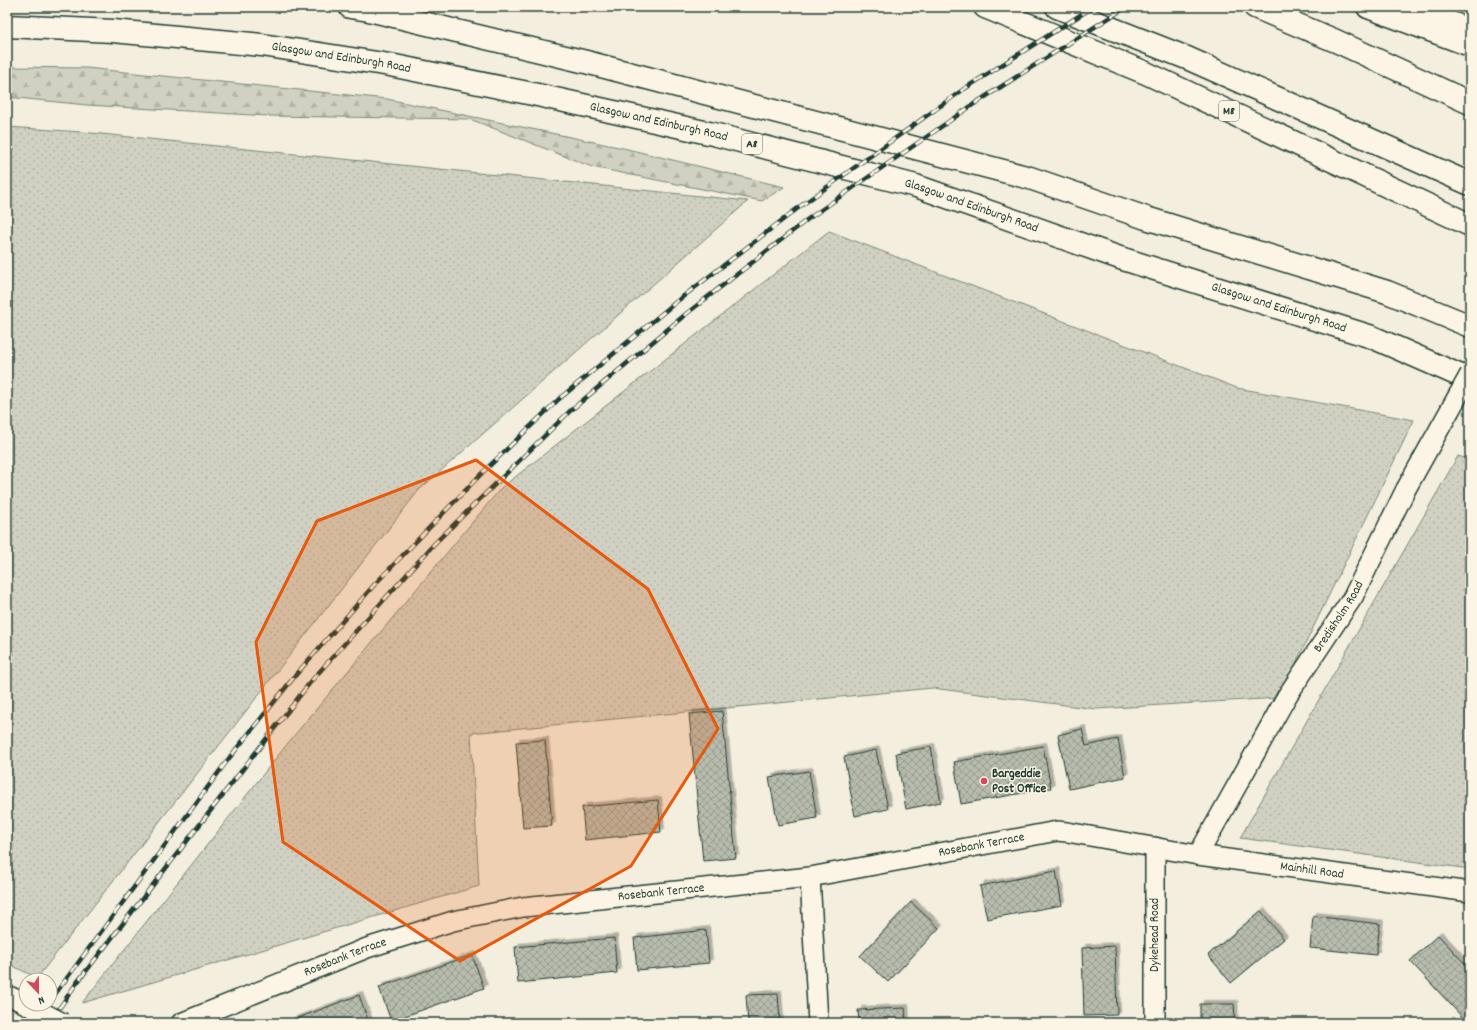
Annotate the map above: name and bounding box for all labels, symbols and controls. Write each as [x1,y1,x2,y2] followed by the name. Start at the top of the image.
[270,37,413,79] street label: Glasgow and Edinburgh Road
[588,97,730,147] street label: Glasgow and Edinburgh Road
[1219,101,1239,121] road number: M8
[742,134,762,154] road number: A8
[902,174,1041,238] street label: Glasgow and Edinburgh Road
[1209,278,1349,338] street label: Glasgow and Edinburgh Road
[1309,578,1369,656] street label: Bredisholm Road
[992,765,1046,799] place label: Bargeddie Post Office
[979,776,989,786] marker: Bargeddie Post Office
[937,828,1026,862] street label: Rosebank Terrace
[1279,857,1345,884] street label: Mainhill Road
[617,879,706,907] street label: Rosebank Terrace
[1146,898,1165,972] street label: Dykehead Road
[301,933,389,982] street label: Rosebank Terrace
[18,972,58,1012] north arrow
[35,991,47,1008] text: N

